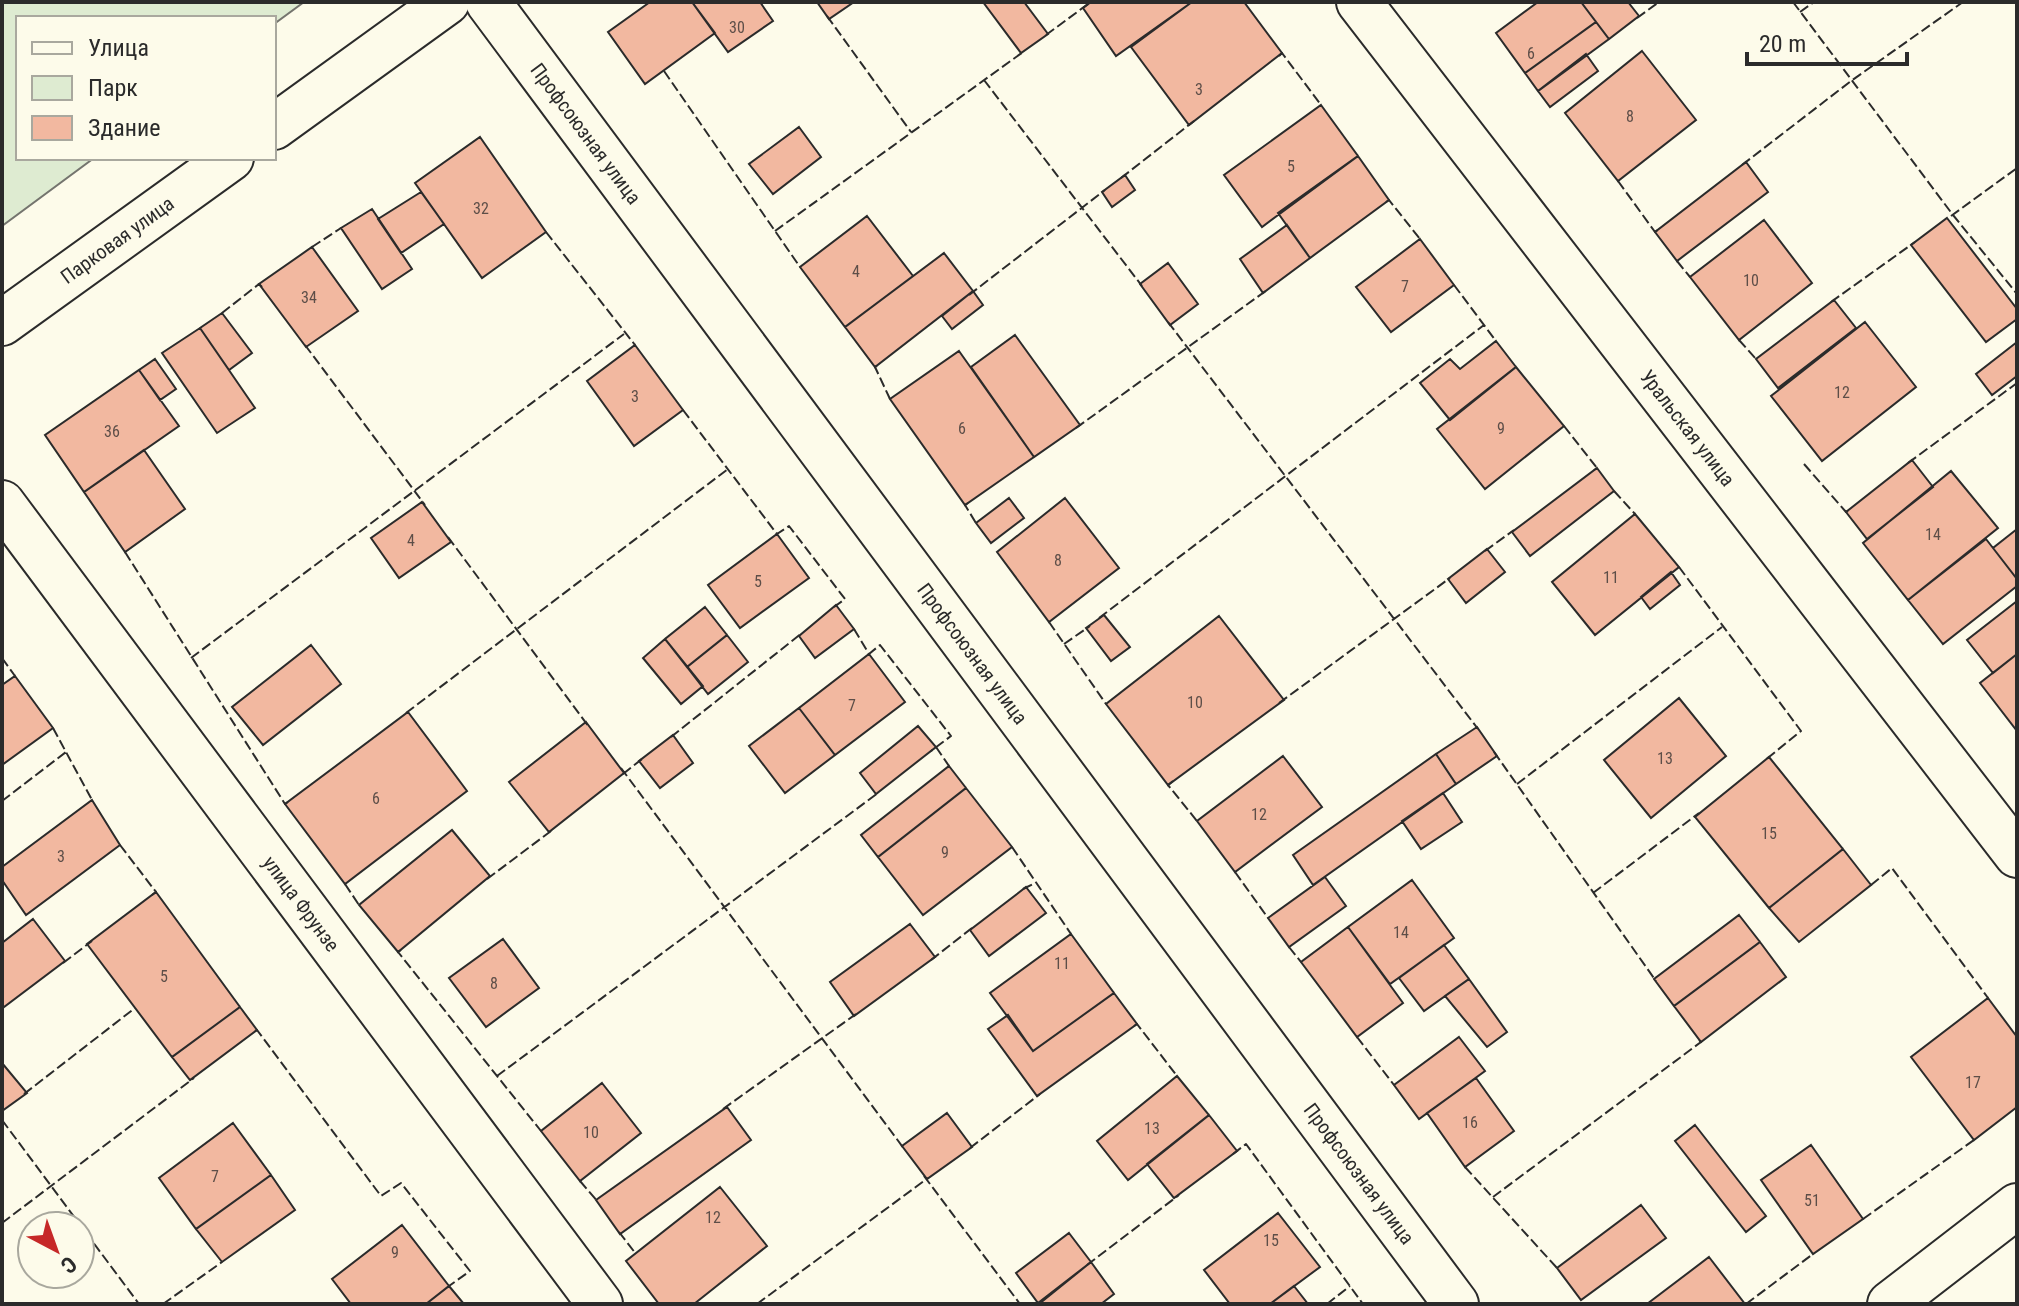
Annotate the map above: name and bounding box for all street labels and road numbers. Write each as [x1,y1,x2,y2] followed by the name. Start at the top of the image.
[526,58,646,209] street label: Профсоюзная улица
[56,191,178,289] street label: Парковая улица
[1635,365,1740,491] street label: Уральская улица
[912,578,1033,729] street label: Профсоюзная улица
[258,851,345,956] street label: улица Фрунзе
[1299,1098,1419,1249] street label: Профсоюзная улица

